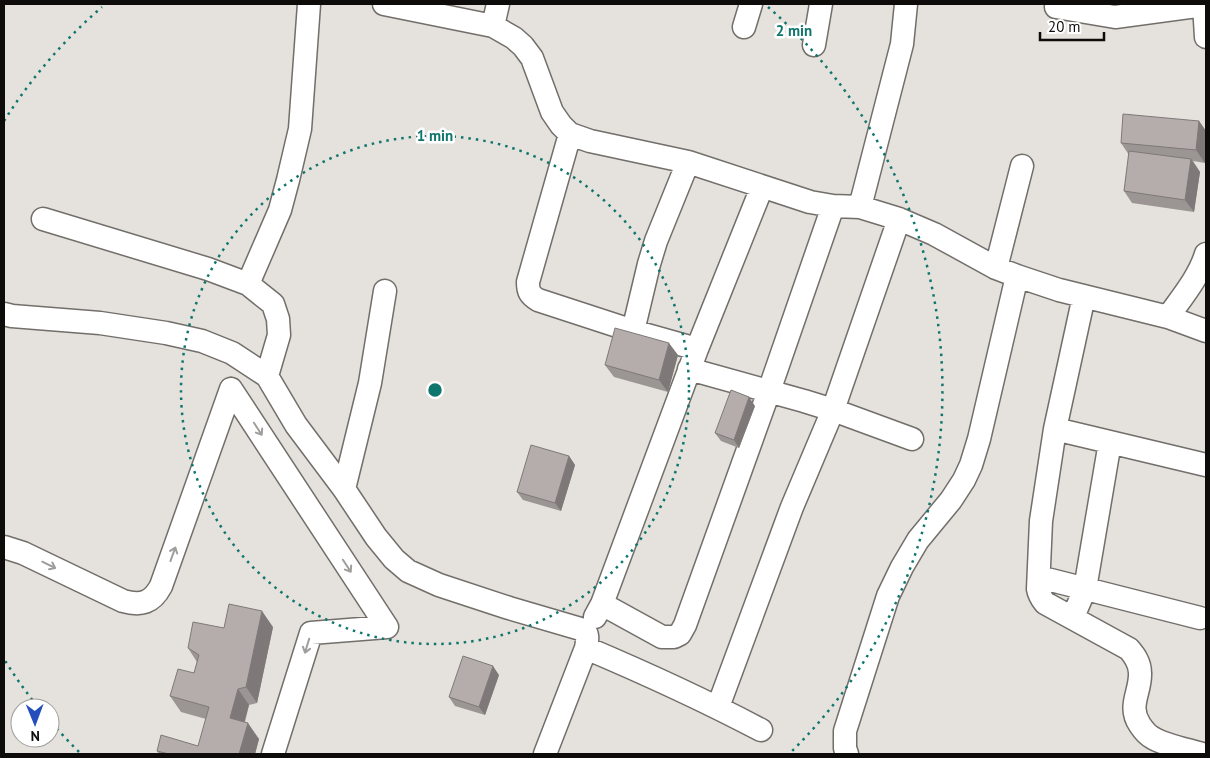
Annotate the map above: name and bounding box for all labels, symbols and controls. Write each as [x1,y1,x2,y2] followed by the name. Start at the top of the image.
[1040,10,1104,42] scale bar
[1048,17,1081,36] text: 20 m
[776,21,812,40] text: 2 min
[417,126,453,145] text: 1 min
[426,381,444,399] centre of rings
[253,422,263,436] one-way arrow
[168,546,178,562] one-way arrow
[342,558,352,572] one-way arrow
[41,561,56,571] one-way arrow
[302,638,311,654] one-way arrow
[10,698,60,748] north arrow
[30,727,40,745] text: N

